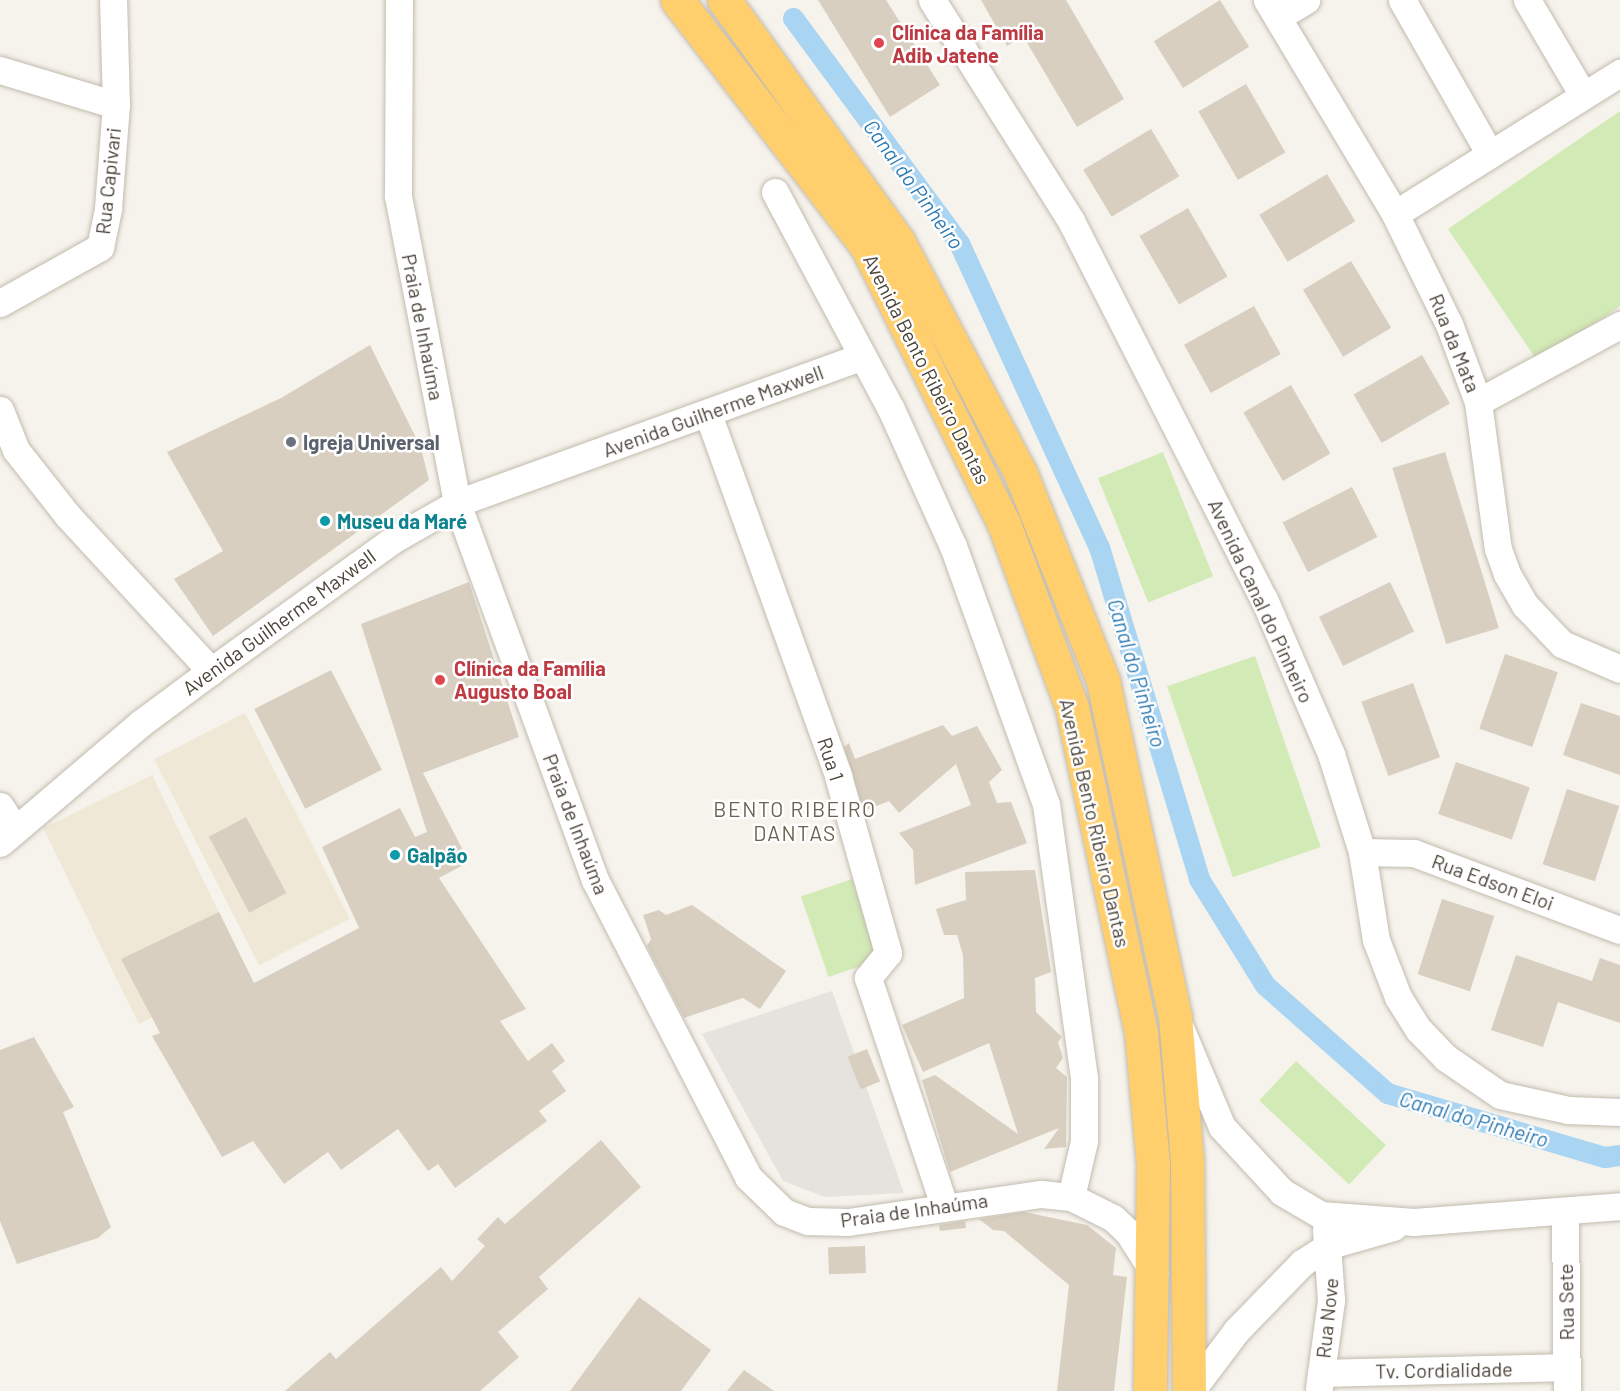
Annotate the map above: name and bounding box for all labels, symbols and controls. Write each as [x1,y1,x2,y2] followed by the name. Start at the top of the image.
[892,20,1044,67] place label: Clínica da Família Adib Jatene
[870,34,888,52] marker: Clínica da Família Adib Jatene
[859,114,969,254] water label: Canal do Pinheiro
[90,126,126,236] street label: Rua Capivari
[859,250,995,488] street label: Avenida Bento Ribeiro Dantas
[397,252,449,402] street label: Praia de Inhaúma
[1424,290,1486,396] street label: Rua da Mata
[600,360,826,462] street label: Avenida Guilherme Maxwell
[303,430,440,454] place label: Igreja Universal
[284,435,298,449] marker: Igreja Universal
[1203,495,1319,707] street label: Avenida Canal do Pinheiro
[337,509,467,533] place label: Museu da Maré
[318,514,332,528] marker: Museu da Maré
[178,544,380,700] street label: Avenida Guilherme Maxwell
[1102,596,1172,750] water label: Canal do Pinheiro
[454,656,606,703] place label: Clínica da Família Augusto Boal
[431,671,449,689] marker: Clínica da Família Augusto Boal
[1055,696,1135,950] street label: Avenida Bento Ribeiro Dantas
[813,734,849,784] street label: Rua 1
[538,750,614,898] street label: Praia de Inhaúma
[713,796,877,846] district label: BENTO RIBEIRO DANTAS
[407,843,468,867] place label: Galpão
[388,848,402,862] marker: Galpão
[1429,849,1557,915] street label: Rua Edson Eloi
[1397,1086,1551,1152] water label: Canal do Pinheiro
[839,1188,989,1232] street label: Praia de Inhaúma
[1553,1263,1579,1341] street label: Rua Sete
[1311,1276,1343,1360] street label: Rua Nove
[1375,1357,1513,1383] street label: Tv. Cordialidade

